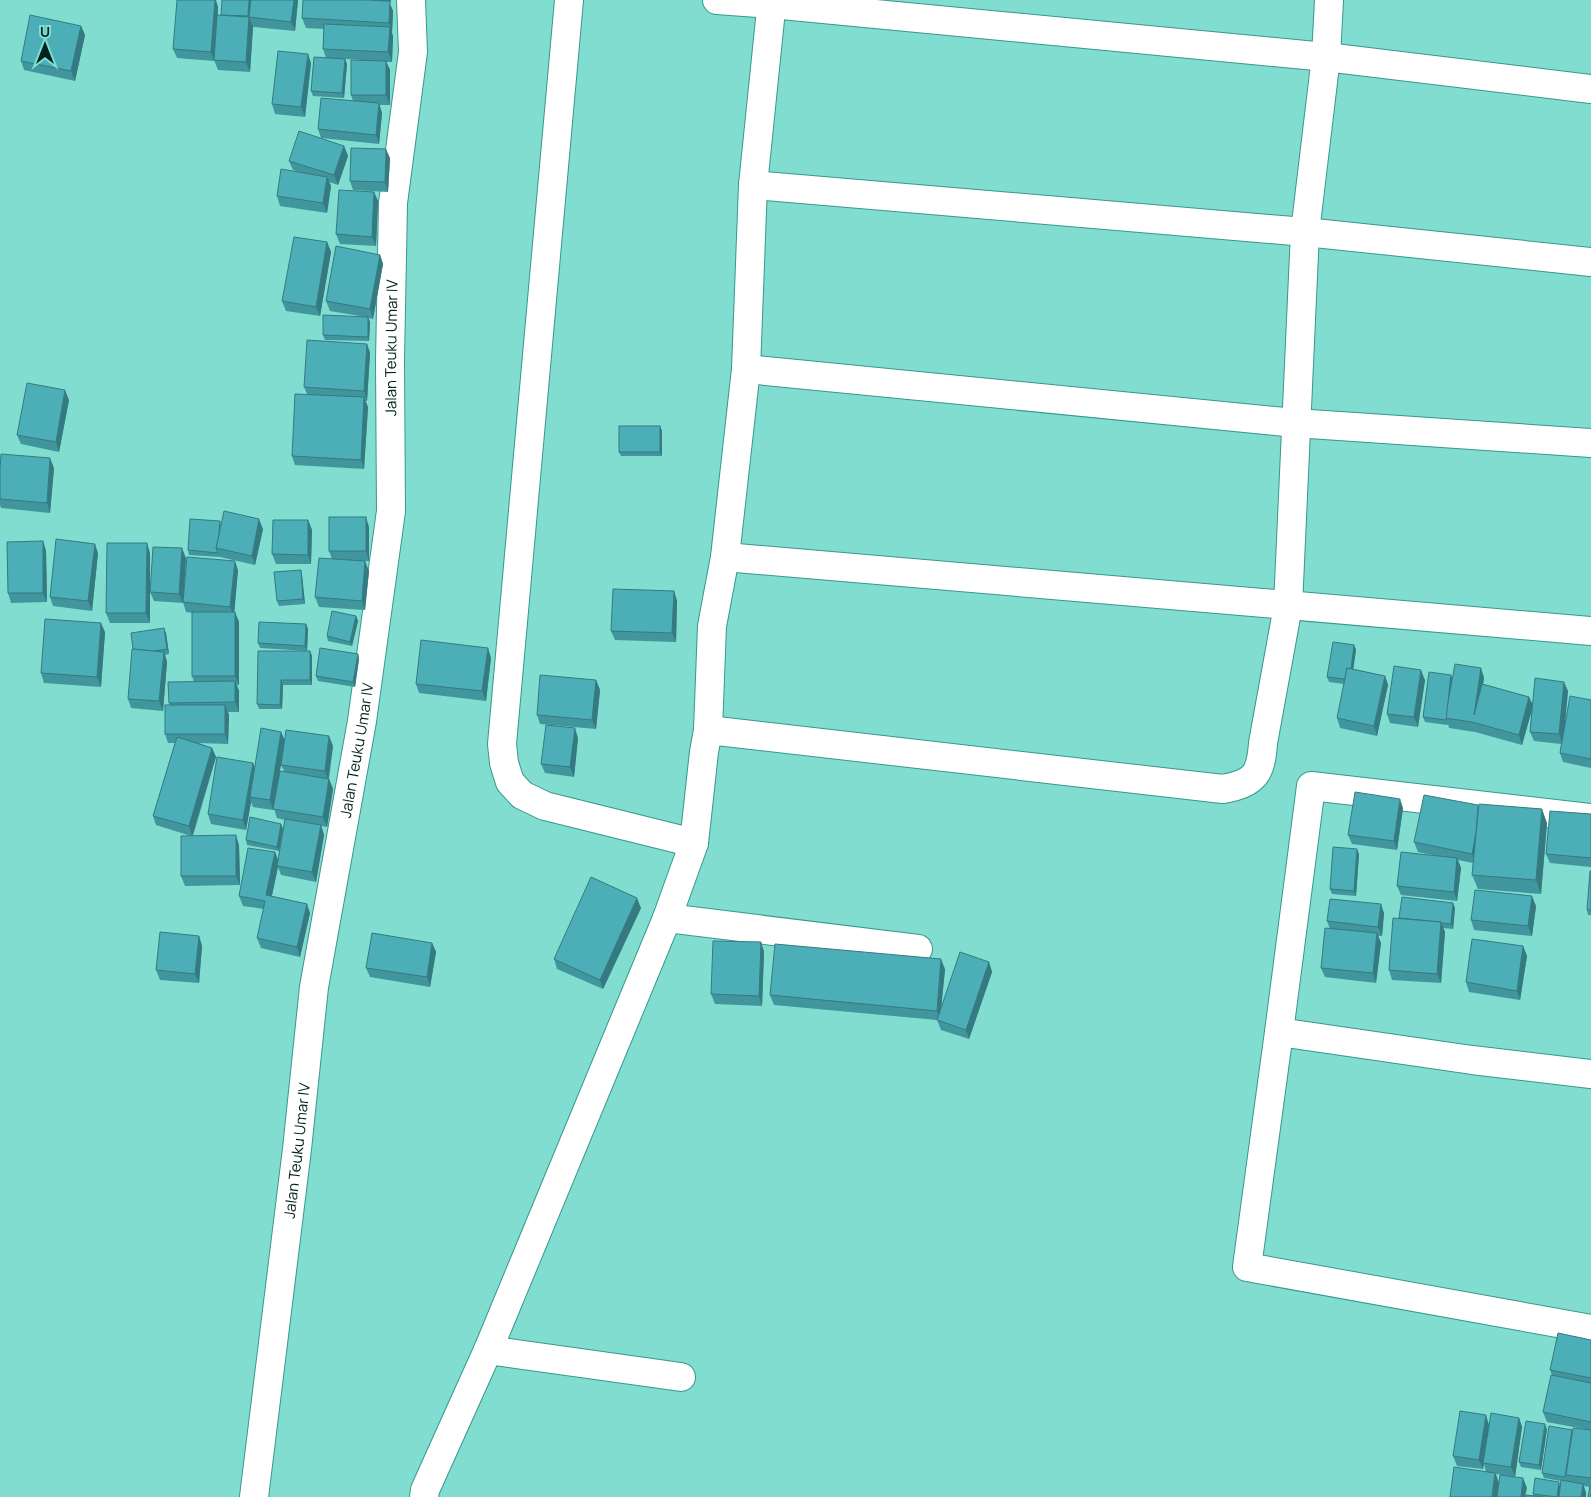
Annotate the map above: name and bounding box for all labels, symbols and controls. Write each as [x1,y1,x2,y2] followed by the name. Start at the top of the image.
[20,20,70,70] north arrow
[40,22,50,41] text: U
[379,279,402,416] street label: Jalan Teuku Umar IV
[334,681,378,819] street label: Jalan Teuku Umar IV
[278,1082,314,1220] street label: Jalan Teuku Umar IV

